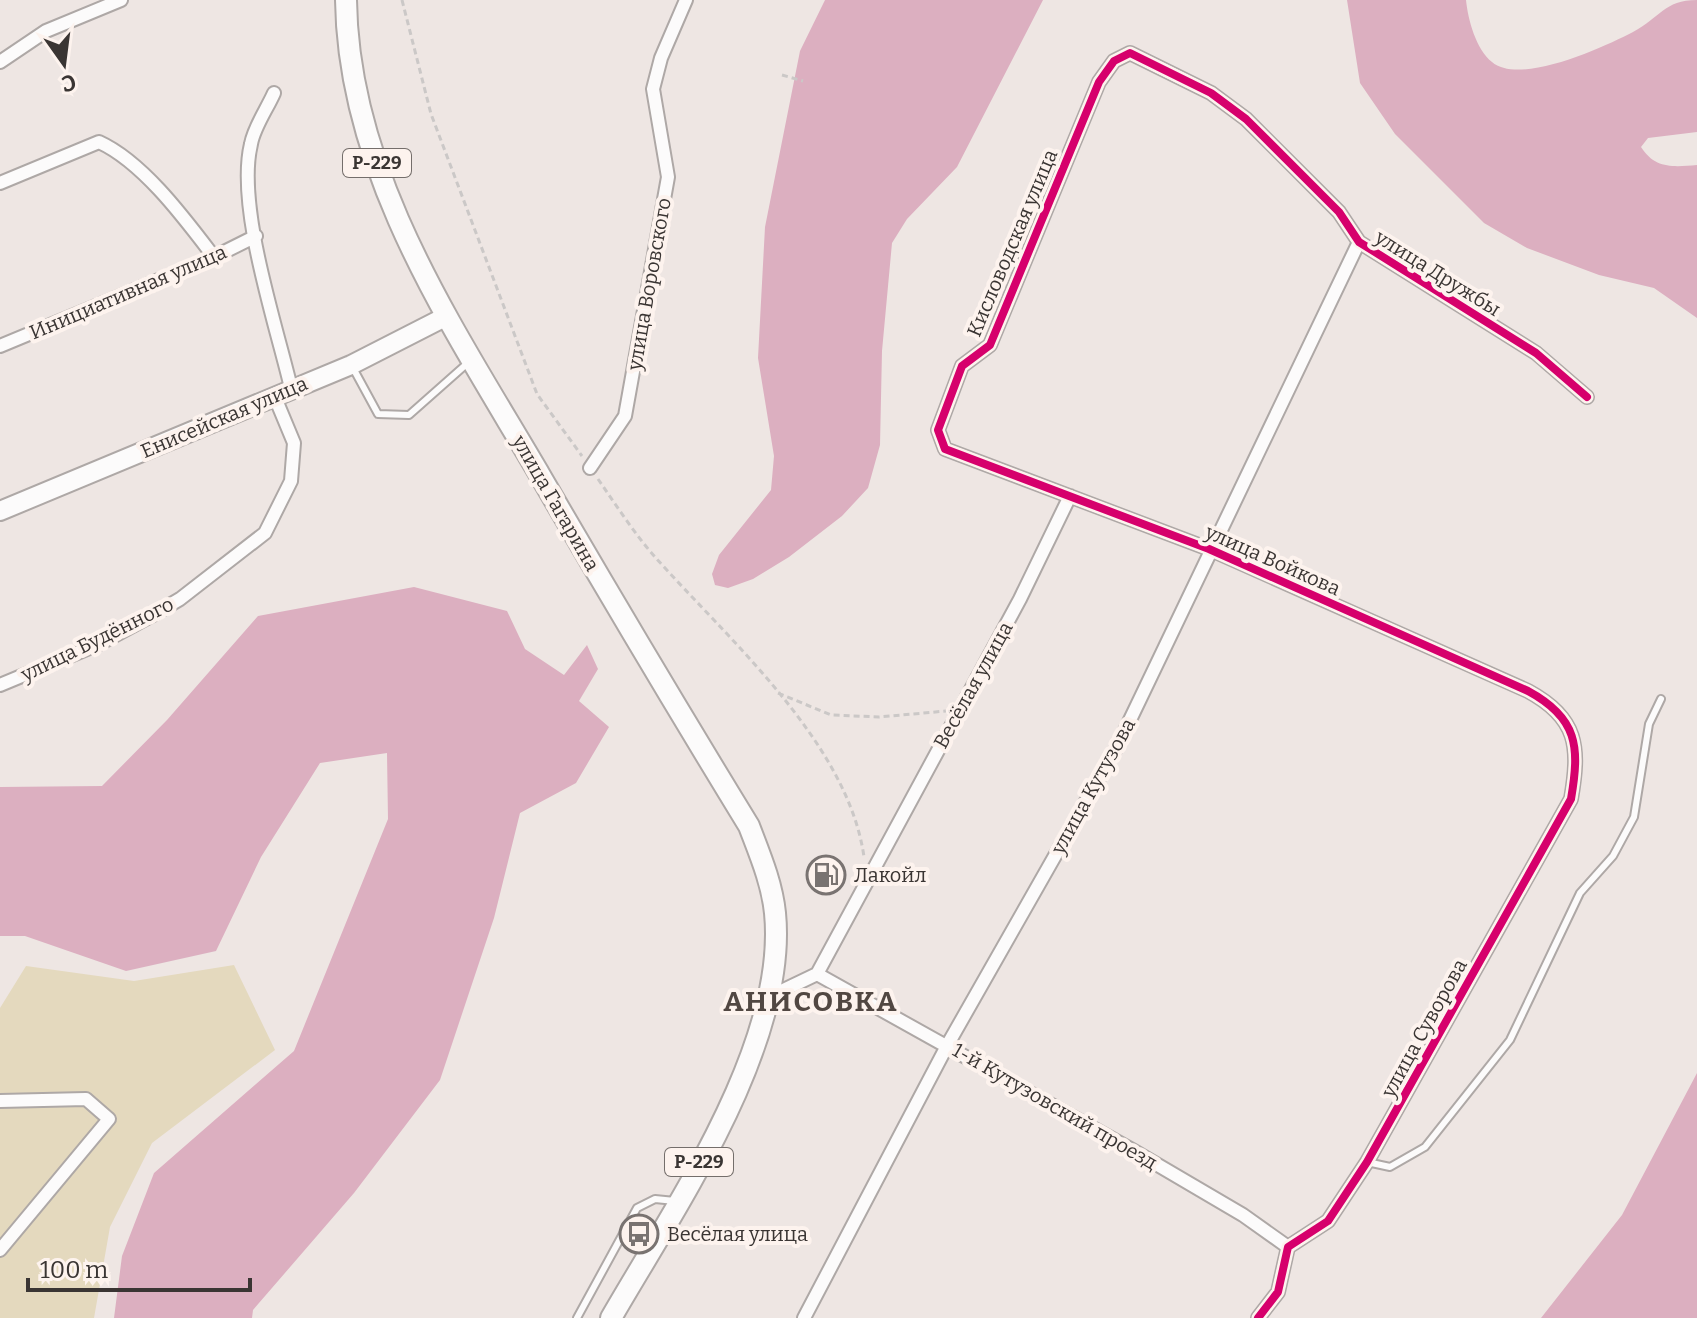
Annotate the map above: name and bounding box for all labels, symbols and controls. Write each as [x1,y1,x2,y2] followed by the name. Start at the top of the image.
[24,24,104,104] north arrow
[59,68,79,98] text: С
[962,146,1062,340] street label: Кисловодская улица
[343,149,411,177] road number: Р-229
[622,196,676,373] street label: улица Воровского
[1370,224,1505,321] street label: улица Дружбы
[26,240,230,344] street label: Инициативная улица
[137,371,311,463] street label: Енисейская улица
[507,430,605,575] street label: улица Гагарина
[1201,519,1344,600] street label: улица Войкова
[16,592,177,687] street label: улица Будённого
[928,618,1018,752] street label: Весёлая улица
[1045,714,1140,859] street label: улица Кутузова
[805,854,847,896] fuel station icon: Лакойл
[854,863,926,887] place label: Лакойл
[1376,955,1472,1102] street label: улица Суворова
[724,985,898,1018] district label: АНИСОВКА
[948,1037,1162,1175] street label: 1-й Кутузовский проезд
[665,1148,733,1176] road number: Р-229
[618,1213,660,1255] bus stop icon: Весёлая улица
[667,1222,808,1246] place label: Весёлая улица
[28,1242,250,1292] scale bar
[40,1256,108,1284] text: 100 m

